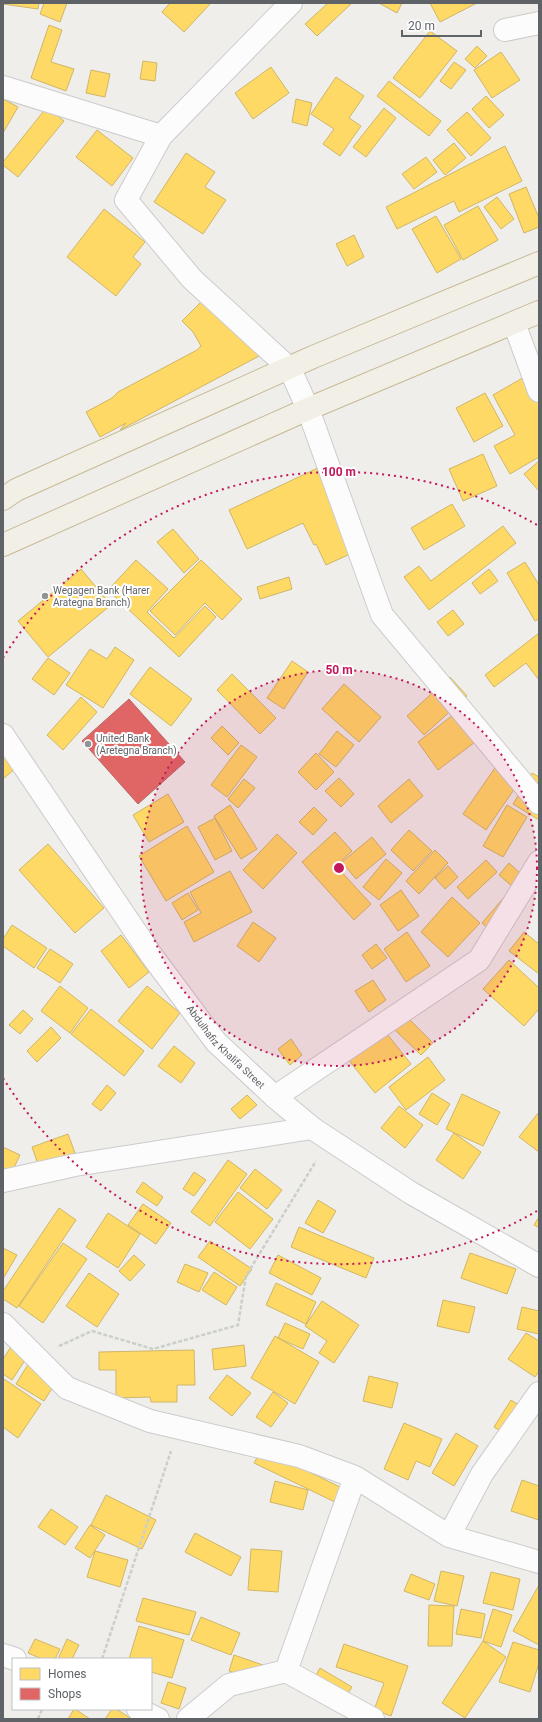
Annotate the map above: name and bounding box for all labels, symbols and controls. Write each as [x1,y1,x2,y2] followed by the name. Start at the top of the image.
[402,12,481,38] scale bar
[408,19,435,33] text: 20 m
[322,465,356,479] text: 100 m
[53,585,150,609] place label: Wegagen Bank (Harer Arategna Branch)
[40,591,50,601] marker: Wegagen Bank (Harer Arategna Branch)
[325,663,353,677] text: 50 m
[96,733,177,757] place label: United Bank (Aretegna Branch)
[83,739,93,749] marker: United Bank (Aretegna Branch)
[332,861,346,875] centre of rings
[185,1003,267,1090] street label: Abdulhafiz Khalifa Street
[12,1658,152,1710] legend
[48,1667,86,1681] text: Homes
[48,1687,82,1701] text: Shops

